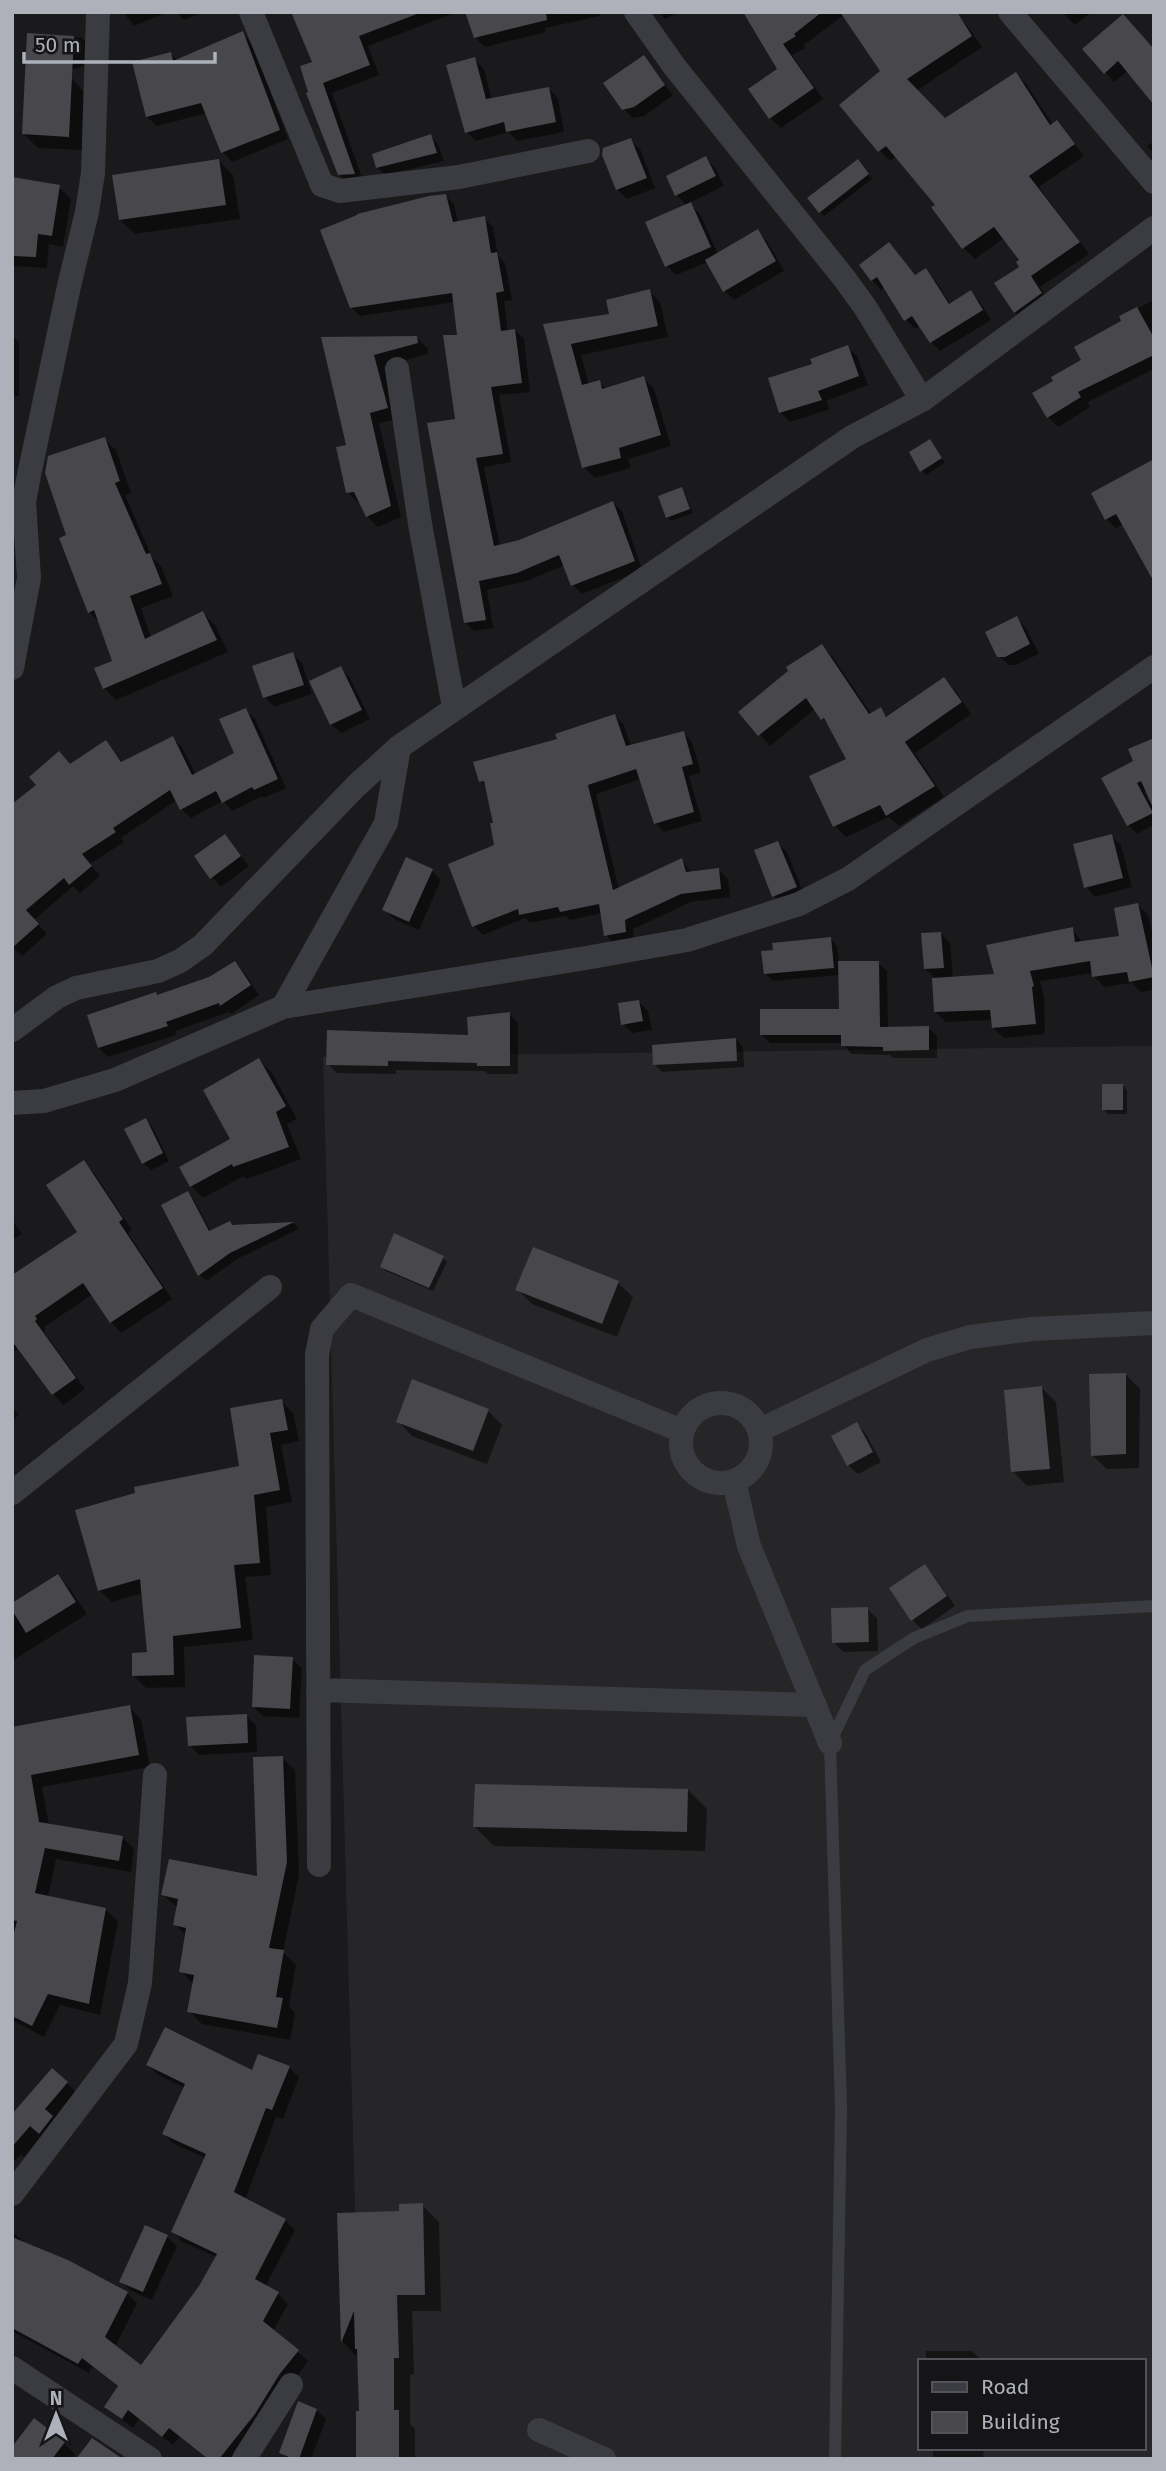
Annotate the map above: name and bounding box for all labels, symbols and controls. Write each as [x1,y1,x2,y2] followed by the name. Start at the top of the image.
[24,21,215,65] scale bar
[35,32,81,58] text: 50 m
[918,2359,1145,2450] legend
[981,2374,1029,2400] text: Road
[21,2380,91,2450] north arrow
[50,2387,62,2410] text: N
[981,2409,1060,2435] text: Building

